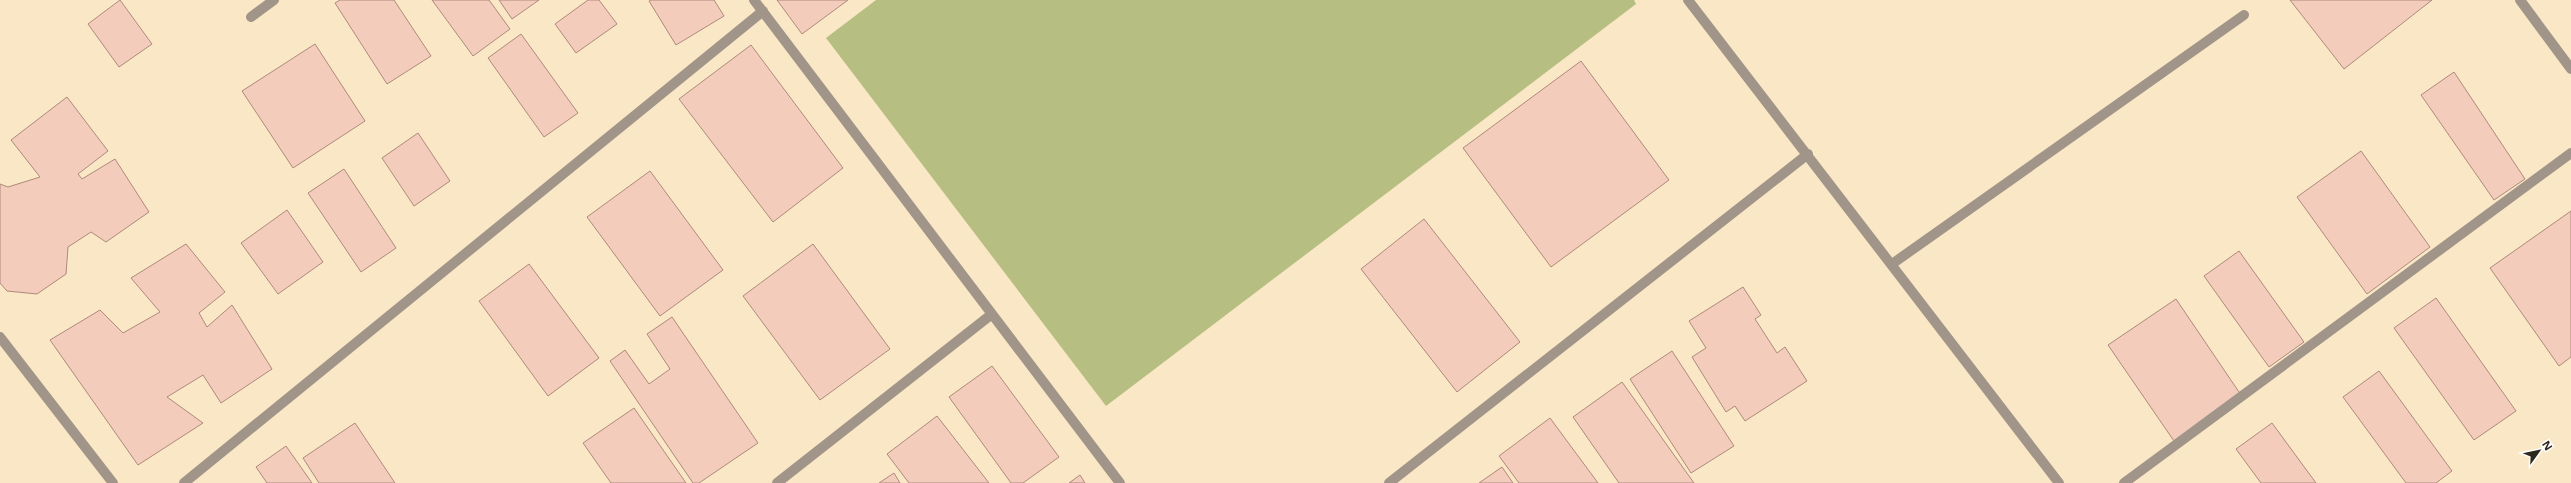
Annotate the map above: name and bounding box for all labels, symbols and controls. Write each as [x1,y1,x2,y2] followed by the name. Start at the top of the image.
[2519,431,2559,471] north arrow
[2539,437,2557,453] text: N

